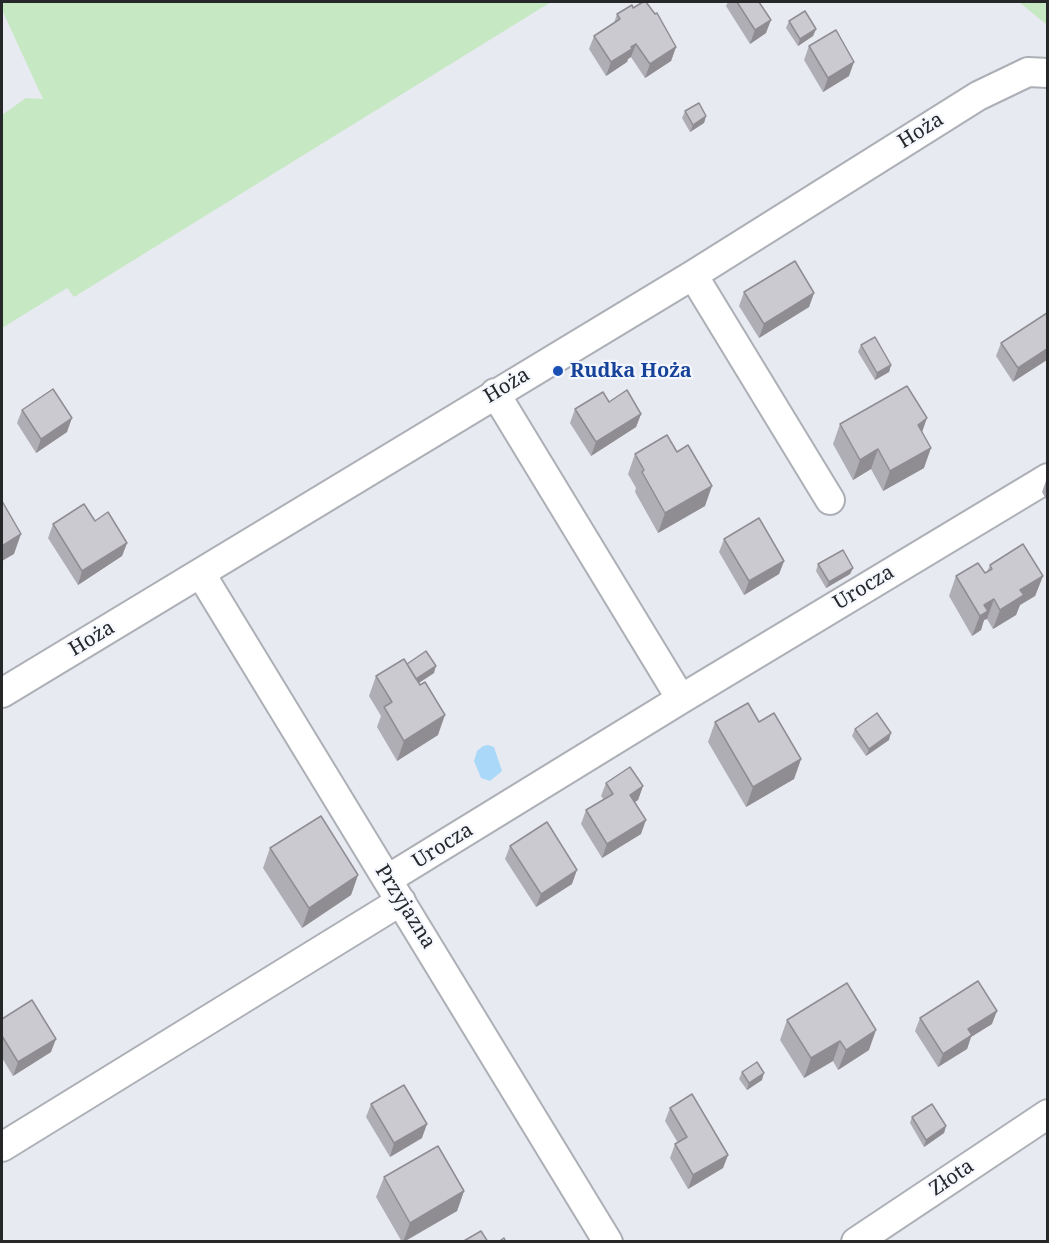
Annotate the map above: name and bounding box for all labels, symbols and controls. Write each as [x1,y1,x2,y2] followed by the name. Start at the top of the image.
[894,108,948,154] street label: Hoża
[570,359,692,383] place label: Rudka Hoża
[480,363,534,409] street label: Hoża
[551,364,565,378] marker: Rudka Hoża
[829,561,899,615] street label: Urocza
[65,616,119,662] street label: Hoża
[408,818,478,874] street label: Urocza
[370,861,440,953] street label: Przyjazna
[925,1155,979,1201] street label: Złota

